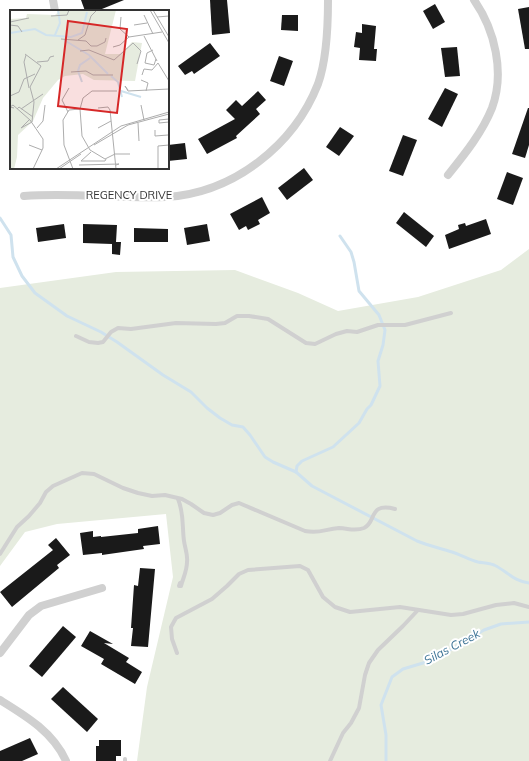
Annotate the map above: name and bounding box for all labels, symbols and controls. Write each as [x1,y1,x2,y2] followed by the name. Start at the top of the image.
[10,10,169,169] inset map
[86,188,172,202] street label: REGENCY DRIVE
[421,625,483,668] water label: Silas Creek

